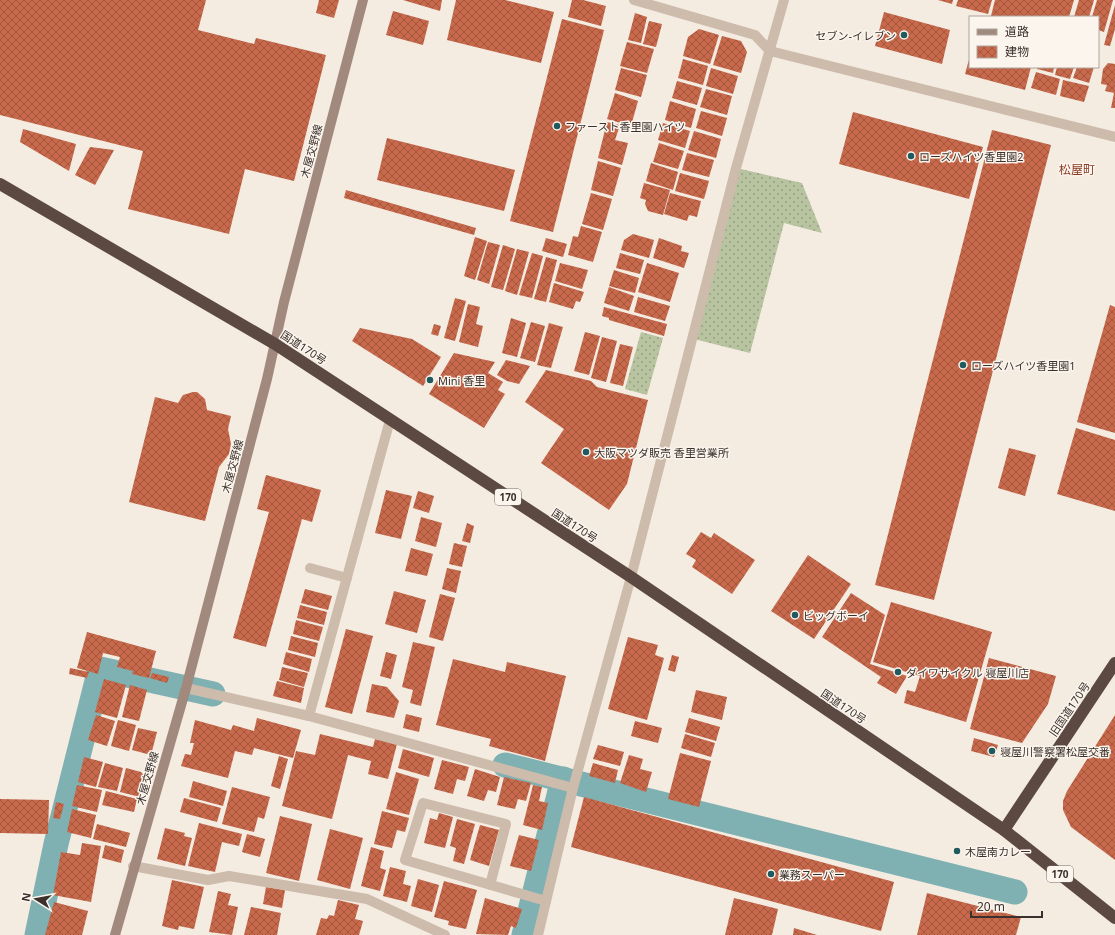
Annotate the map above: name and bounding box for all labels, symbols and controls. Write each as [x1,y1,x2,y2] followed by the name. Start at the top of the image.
[969,16,1099,68] legend
[1005,23,1029,40] text: 道路
[815,28,896,43] place label: セブン-イレブン
[899,30,909,40] marker: セブン-イレブン
[1005,43,1029,60] text: 建物
[565,119,685,134] place label: ファースト香里園ハイツ
[552,121,562,131] marker: ファースト香里園ハイツ
[297,122,325,180] street label: 木屋交野線
[919,149,1024,164] place label: ローズハイツ香里園2
[906,151,916,161] marker: ローズハイツ香里園2
[1059,161,1095,178] district label: 松屋町
[278,327,330,367] street label: 国道170号
[971,358,1076,373] place label: ローズハイツ香里園1
[958,360,968,370] marker: ローズハイツ香里園1
[438,373,485,388] place label: Mini 香里
[425,375,435,385] marker: Mini 香里
[218,437,246,495] street label: 木屋交野線
[594,445,730,460] place label: 大阪マツダ販売 香里営業所
[581,447,591,457] marker: 大阪マツダ販売 香里営業所
[495,489,521,505] road number: 170
[549,505,601,545] street label: 国道170号
[803,608,869,623] place label: ビッグボーイ
[790,610,800,620] marker: ビッグボーイ
[906,665,1029,680] place label: ダイワサイクル 寝屋川店
[893,667,903,677] marker: ダイワサイクル 寝屋川店
[1045,679,1093,739] street label: 旧国道170号
[818,685,870,727] street label: 国道170号
[1000,744,1110,759] place label: 寝屋川警察署松屋交番
[987,746,997,756] marker: 寝屋川警察署松屋交番
[132,749,162,807] street label: 木屋交野線
[965,844,1031,859] place label: 木屋南カレー
[952,846,962,856] marker: 木屋南カレー
[1047,866,1073,882] road number: 170
[779,867,845,882] place label: 業務スーパー
[766,869,776,879] marker: 業務スーパー
[16,879,56,919] north arrow
[17,891,34,903] text: N
[971,893,1042,919] scale bar
[977,898,1005,915] text: 20 m

